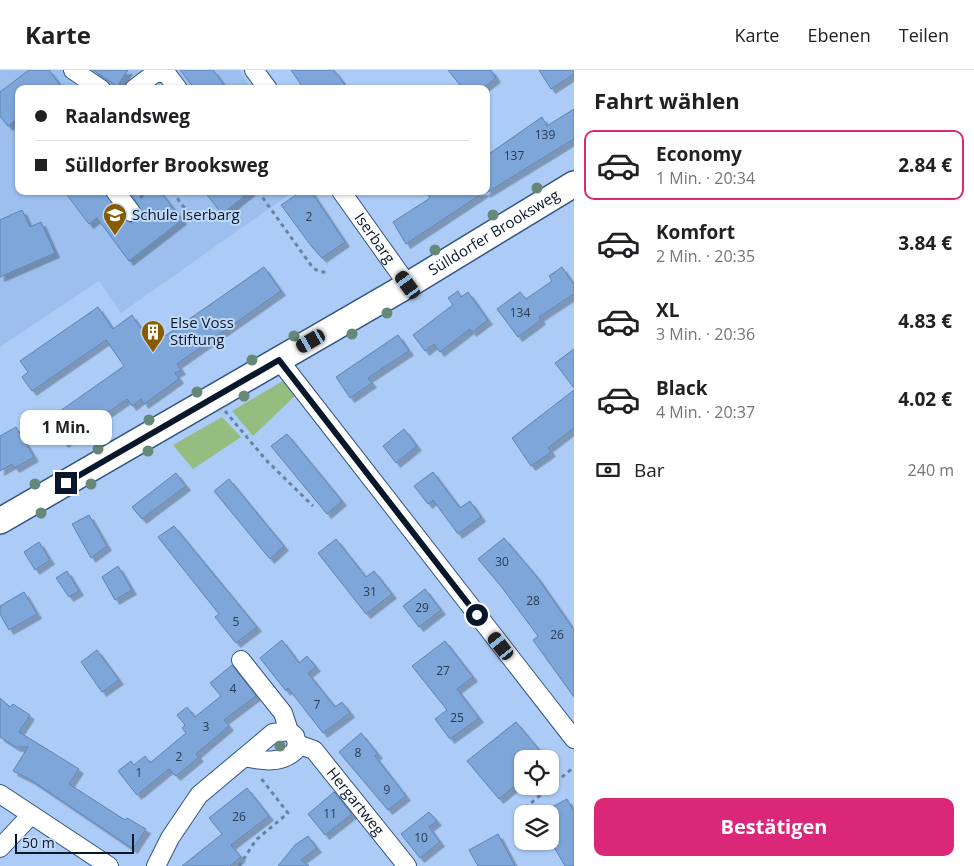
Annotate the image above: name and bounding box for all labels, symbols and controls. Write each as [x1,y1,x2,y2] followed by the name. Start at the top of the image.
[25,18,91,51] text: Karte
[735,23,779,47] text: Karte
[807,23,871,47] text: Ebenen
[899,23,949,47] text: Teilen
[594,85,740,115] text: Fahrt wählen
[65,103,190,129] text: Raalandsweg
[535,126,555,143] house number: 139
[656,141,742,167] text: Economy
[596,143,641,188] icon: car
[504,147,524,164] house number: 137
[65,152,268,178] text: Sülldorfer Brooksweg
[898,152,952,178] text: 2.84 €
[656,167,755,189] text: 1 Min. · 20:34
[424,184,563,279] street label: Sülldorfer Brooksweg
[102,202,128,236] school or university icon: Schule Iserbarg
[132,204,240,224] place label: Schule Iserbarg
[306,208,313,225] house number: 2
[351,208,400,267] street label: Iserbarg
[656,219,735,245] text: Komfort
[596,221,641,266] icon: car
[898,230,952,256] text: 3.84 €
[656,245,755,267] text: 2 Min. · 20:35
[393,268,422,302] car
[656,297,679,323] text: XL
[596,299,641,344] icon: car
[510,304,530,321] house number: 134
[898,308,952,334] text: 4.83 €
[170,312,234,349] place label: Else Voss Stiftung
[140,319,166,353] building icon: Else Voss Stiftung
[656,323,755,345] text: 3 Min. · 20:36
[294,327,327,355] car
[656,375,708,401] text: Black
[596,377,641,422] icon: car
[898,386,952,412] text: 4.02 €
[656,401,755,423] text: 4 Min. · 20:37
[20,410,112,446] callout: 1 Min.
[42,416,90,438] text: 1 Min.
[594,456,622,484] icon: cash
[634,457,665,483] text: Bar
[908,459,954,481] text: 240 m
[55,472,77,494] route end
[495,553,509,570] house number: 30
[363,583,377,600] house number: 31
[526,592,540,609] house number: 28
[415,599,429,616] house number: 29
[466,604,488,626] route start
[233,613,240,630] house number: 5
[550,626,564,643] house number: 26
[485,630,516,662] car
[436,662,450,679] house number: 27
[230,680,237,697] house number: 4
[314,696,321,713] house number: 7
[450,709,464,726] house number: 25
[203,718,210,735] house number: 3
[355,744,362,761] house number: 8
[176,748,183,765] house number: 2
[514,750,559,850] map controls
[514,750,559,795] button: locate
[323,763,389,839] street label: Hergartweg
[136,764,142,781] house number: 1
[384,781,391,798] house number: 9
[594,798,954,856] button: Bestätigen
[323,805,337,822] house number: 11
[514,805,559,850] button: layers
[232,808,246,825] house number: 26
[414,829,428,846] house number: 10
[15,831,134,854] scale bar
[22,833,55,852] text: 50 m

